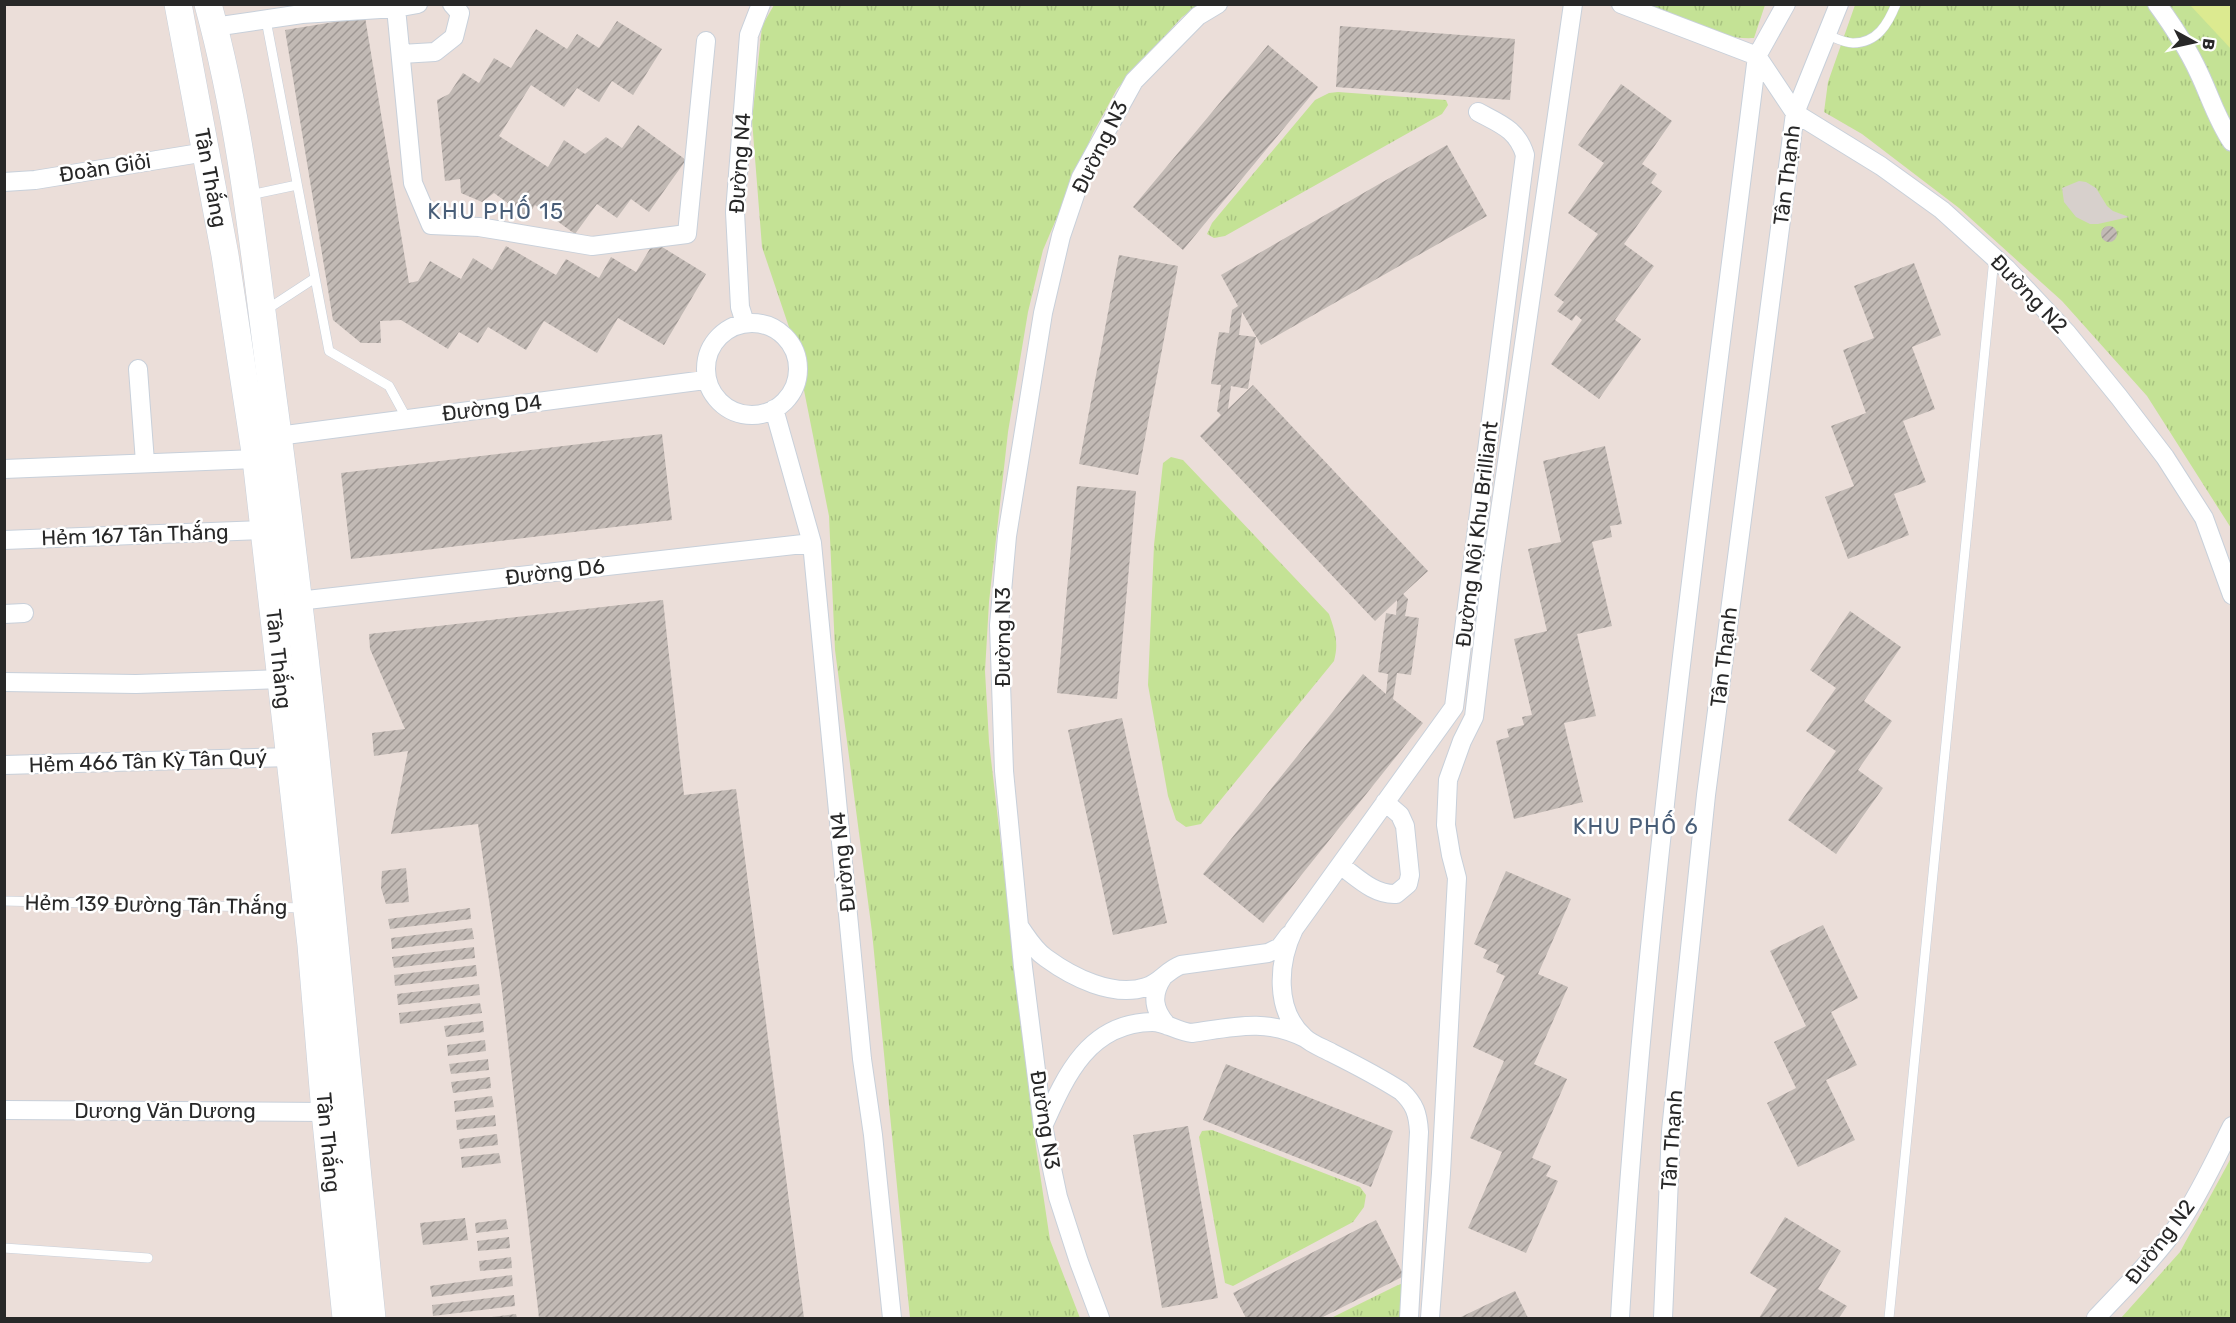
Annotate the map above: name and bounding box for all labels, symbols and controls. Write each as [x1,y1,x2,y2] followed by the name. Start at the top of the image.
[2164,12,2224,72] north arrow
[2198,37,2219,51] text: B
[1066,96,1133,197] street label: Đường N3
[724,112,755,214] street label: Đường N4
[1768,123,1805,227] street label: Tân Thạnh
[190,126,233,230] street label: Tân Thắng
[57,148,152,187] street label: Đoàn Giỏi
[427,195,565,225] district label: KHU PHỐ 15
[1986,249,2073,338] street label: Đường N2
[441,389,543,426] street label: Đường D4
[1450,420,1503,648] street label: Đường Nội Khu Brilliant
[41,519,229,550] street label: Hẻm 167 Tân Thắng
[504,553,606,590] street label: Đường D6
[990,587,1015,687] street label: Đường N3
[1705,605,1742,709] street label: Tân Thạnh
[261,608,297,710] street label: Tân Thắng
[28,744,268,777] street label: Hẻm 466 Tân Kỳ Tân Quý
[1573,810,1699,840] district label: KHU PHỐ 6
[825,811,860,913] street label: Đường N4
[25,890,288,919] street label: Hẻm 139 Đường Tân Thắng
[1025,1069,1066,1171] street label: Đường N3
[1656,1089,1687,1191] street label: Tân Thạnh
[311,1091,346,1194] street label: Tân Thắng
[74,1098,256,1123] street label: Dương Văn Dương
[2120,1194,2200,1289] street label: Đường N2

